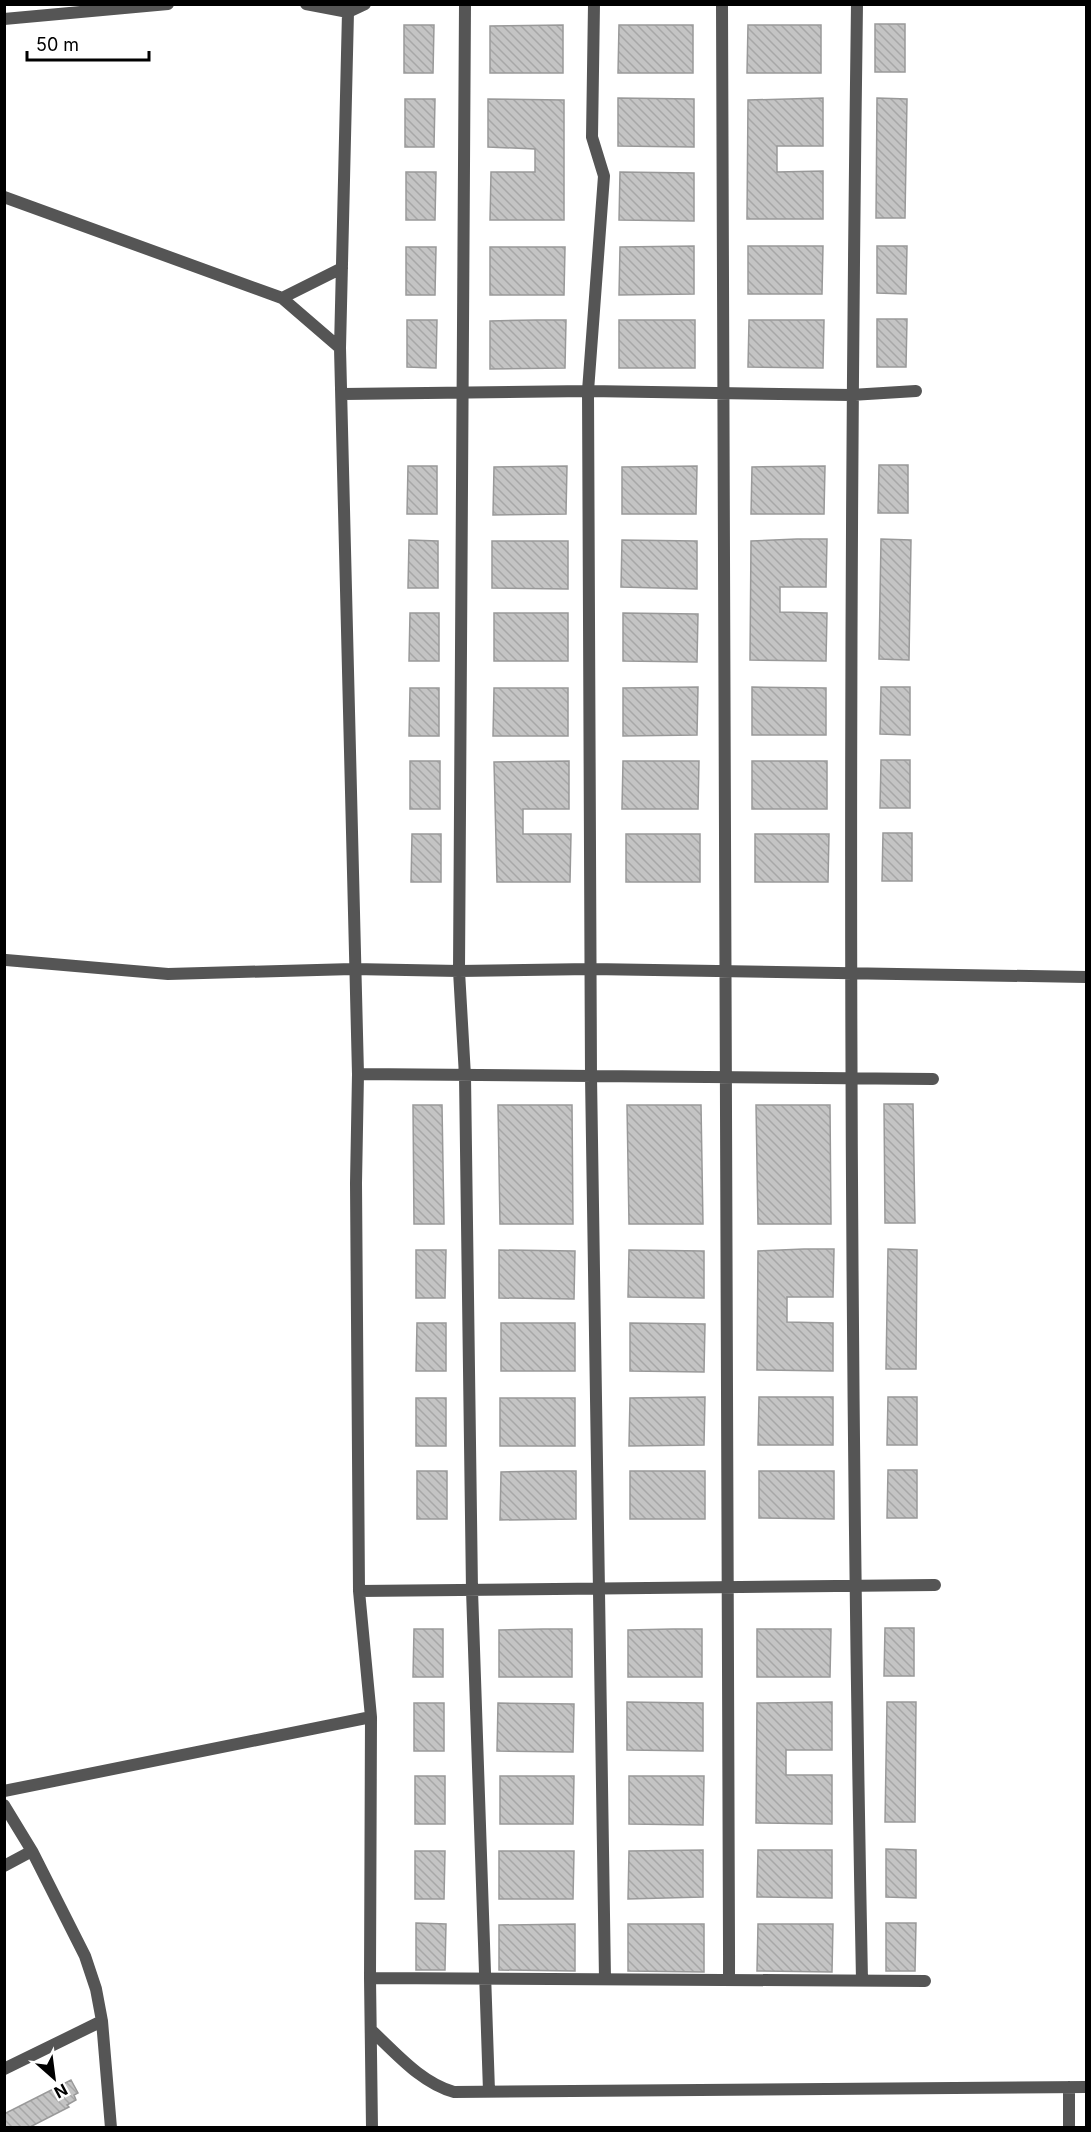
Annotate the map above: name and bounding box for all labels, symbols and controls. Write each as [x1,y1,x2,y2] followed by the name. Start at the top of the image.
[27,24,148,62] scale bar
[36,34,79,55] text: 50 m
[24,2048,84,2108] north arrow
[51,2080,71,2103] text: N

